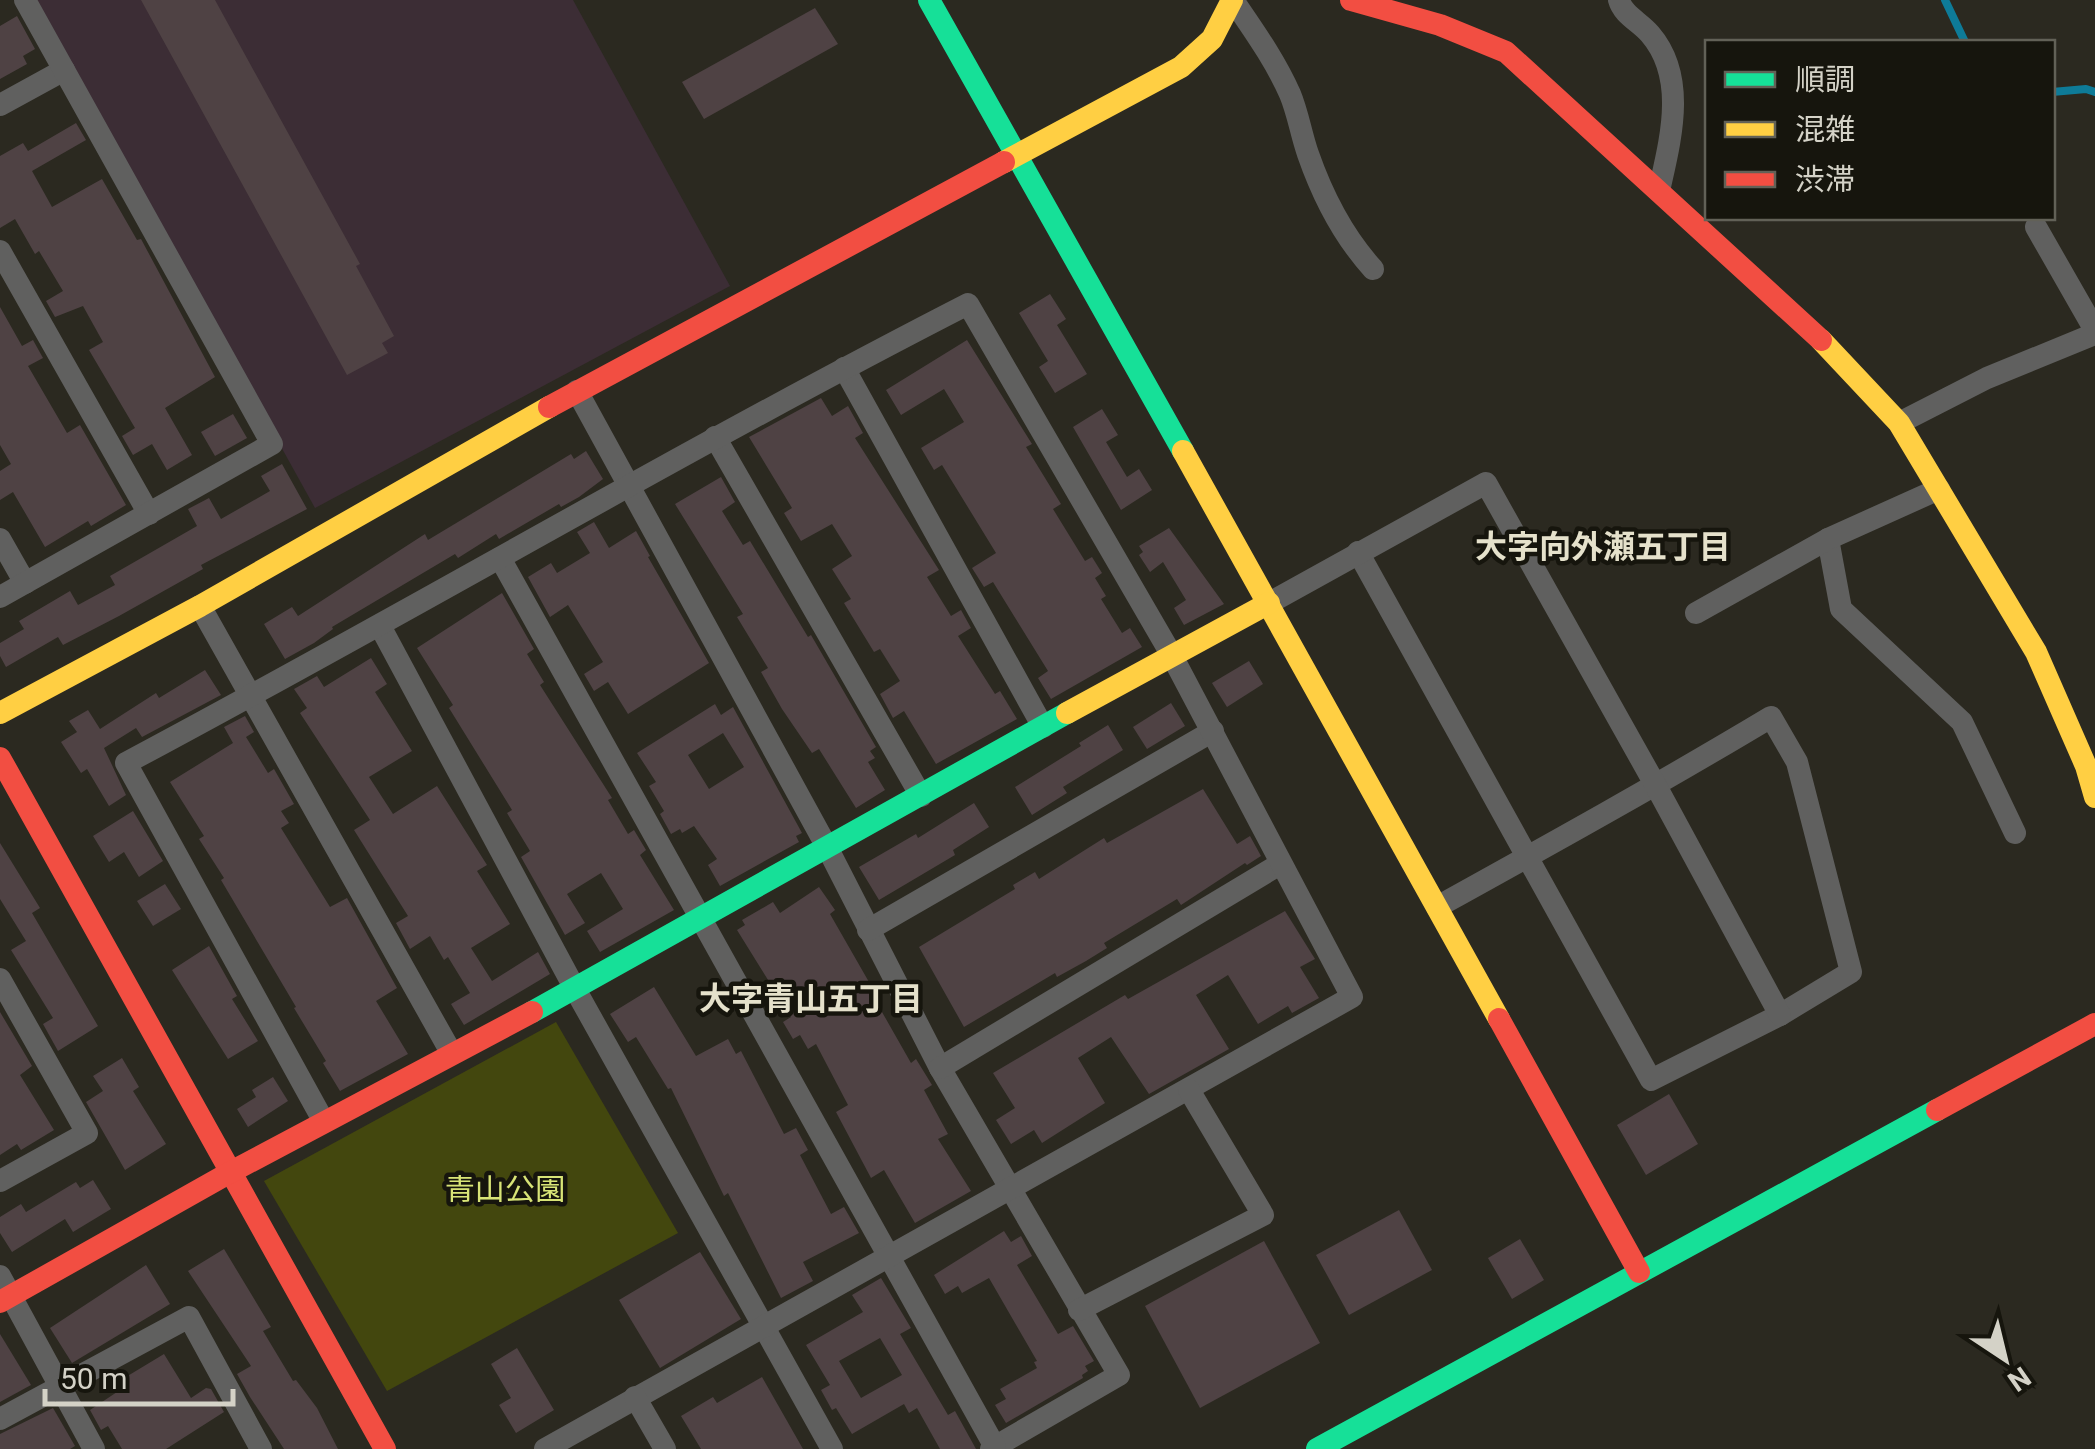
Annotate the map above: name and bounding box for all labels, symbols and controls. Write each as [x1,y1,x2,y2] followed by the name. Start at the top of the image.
[1705,40,2055,220] legend
[1795,62,1855,97] text: 順調
[1795,112,1855,147] text: 混雑
[1795,162,1855,197] text: 渋滞
[1475,528,1731,566] district label: 大字向外瀬五丁目
[699,980,923,1018] district label: 大字青山五丁目
[445,1172,565,1207] park label: 青山公園
[1955,1309,2055,1409] north arrow
[45,1344,232,1406] scale bar
[2001,1360,2037,1398] text: N
[60,1361,127,1396] text: 50 m

